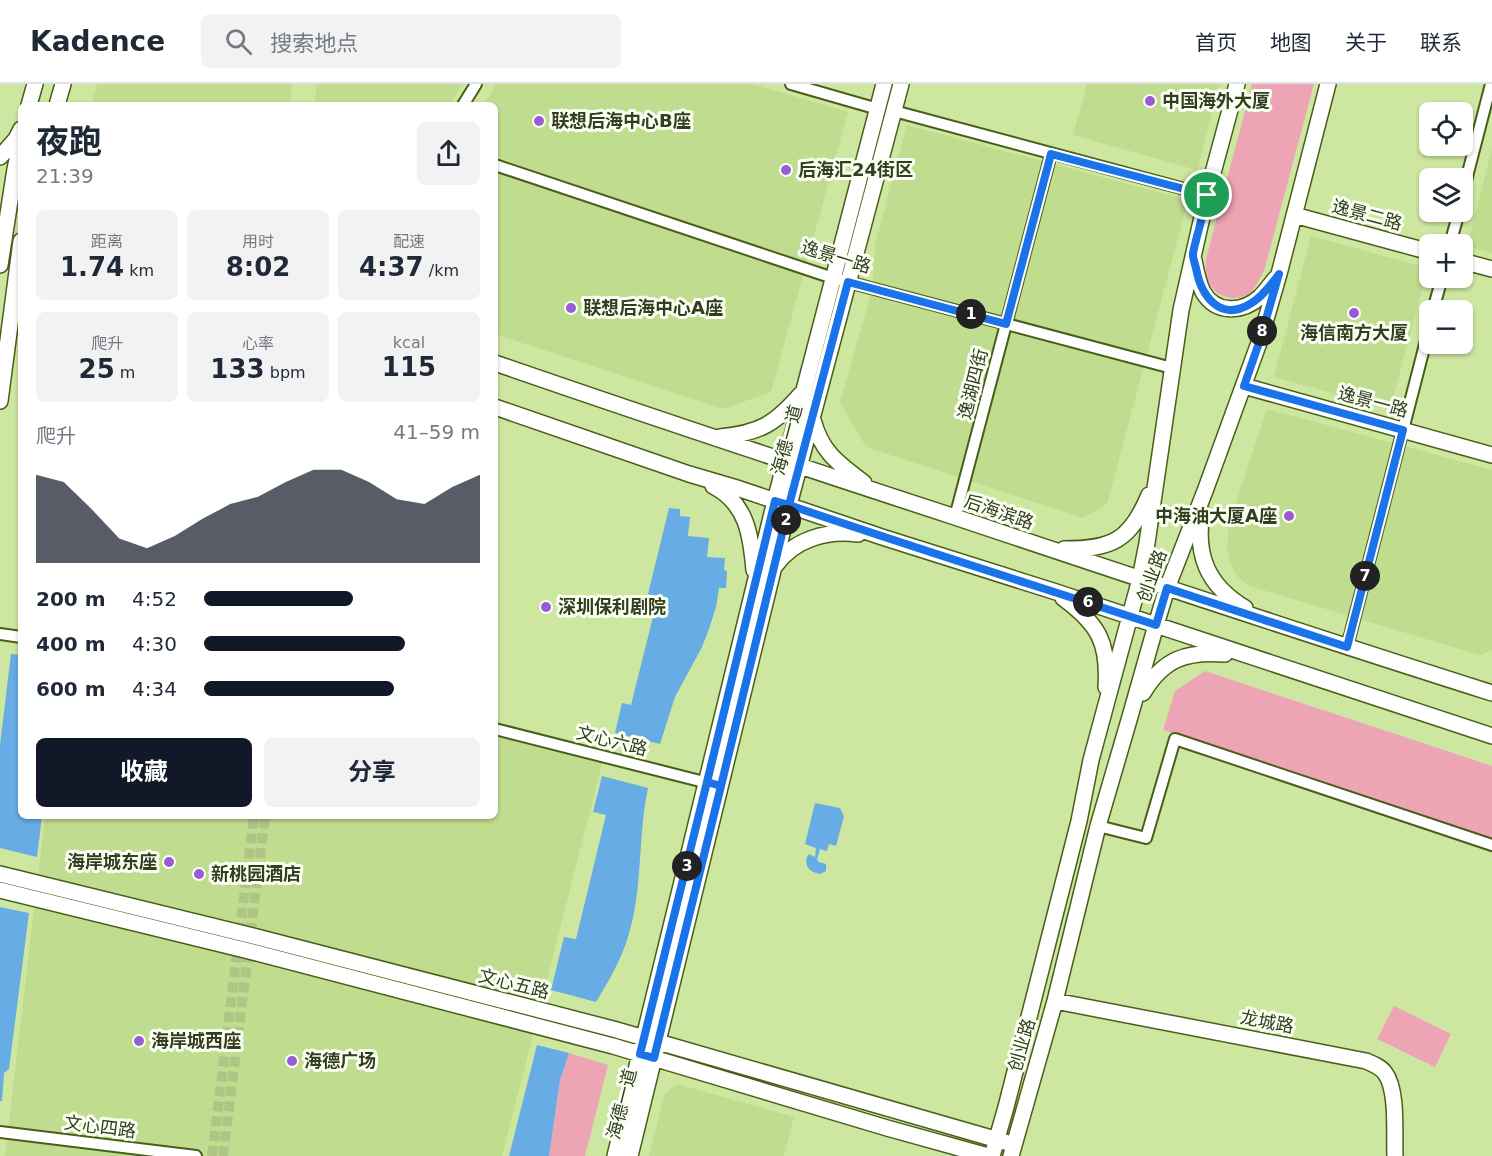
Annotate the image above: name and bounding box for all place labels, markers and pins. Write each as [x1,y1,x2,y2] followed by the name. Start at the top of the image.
[1162,90,1270,111] place label: 中国海外大厦
[1143,94,1157,108] marker: 中国海外大厦
[551,110,691,131] place label: 联想后海中心B座
[532,114,546,128] marker: 联想后海中心B座
[798,159,913,180] place label: 后海汇24街区
[779,163,793,177] marker: 后海汇24街区
[1181,169,1232,220] pin
[583,297,723,318] place label: 联想后海中心A座
[956,299,986,329] pin: 1
[564,301,578,315] marker: 联想后海中心A座
[1347,306,1361,320] marker: 海信南方大厦
[1247,316,1277,346] pin: 8
[1300,322,1408,343] place label: 海信南方大厦
[771,505,801,535] pin: 2
[1155,505,1277,526] place label: 中海油大厦A座
[1282,509,1296,523] marker: 中海油大厦A座
[1350,561,1380,591] pin: 7
[1073,587,1103,617] pin: 6
[558,596,666,617] place label: 深圳保利剧院
[539,600,553,614] marker: 深圳保利剧院
[67,851,157,872] place label: 海岸城东座
[672,851,702,881] pin: 3
[162,855,176,869] marker: 海岸城东座
[211,863,301,884] place label: 新桃园酒店
[192,867,206,881] marker: 新桃园酒店
[151,1030,241,1051] place label: 海岸城西座
[132,1034,146,1048] marker: 海岸城西座
[304,1050,376,1071] place label: 海德广场
[285,1054,299,1068] marker: 海德广场

